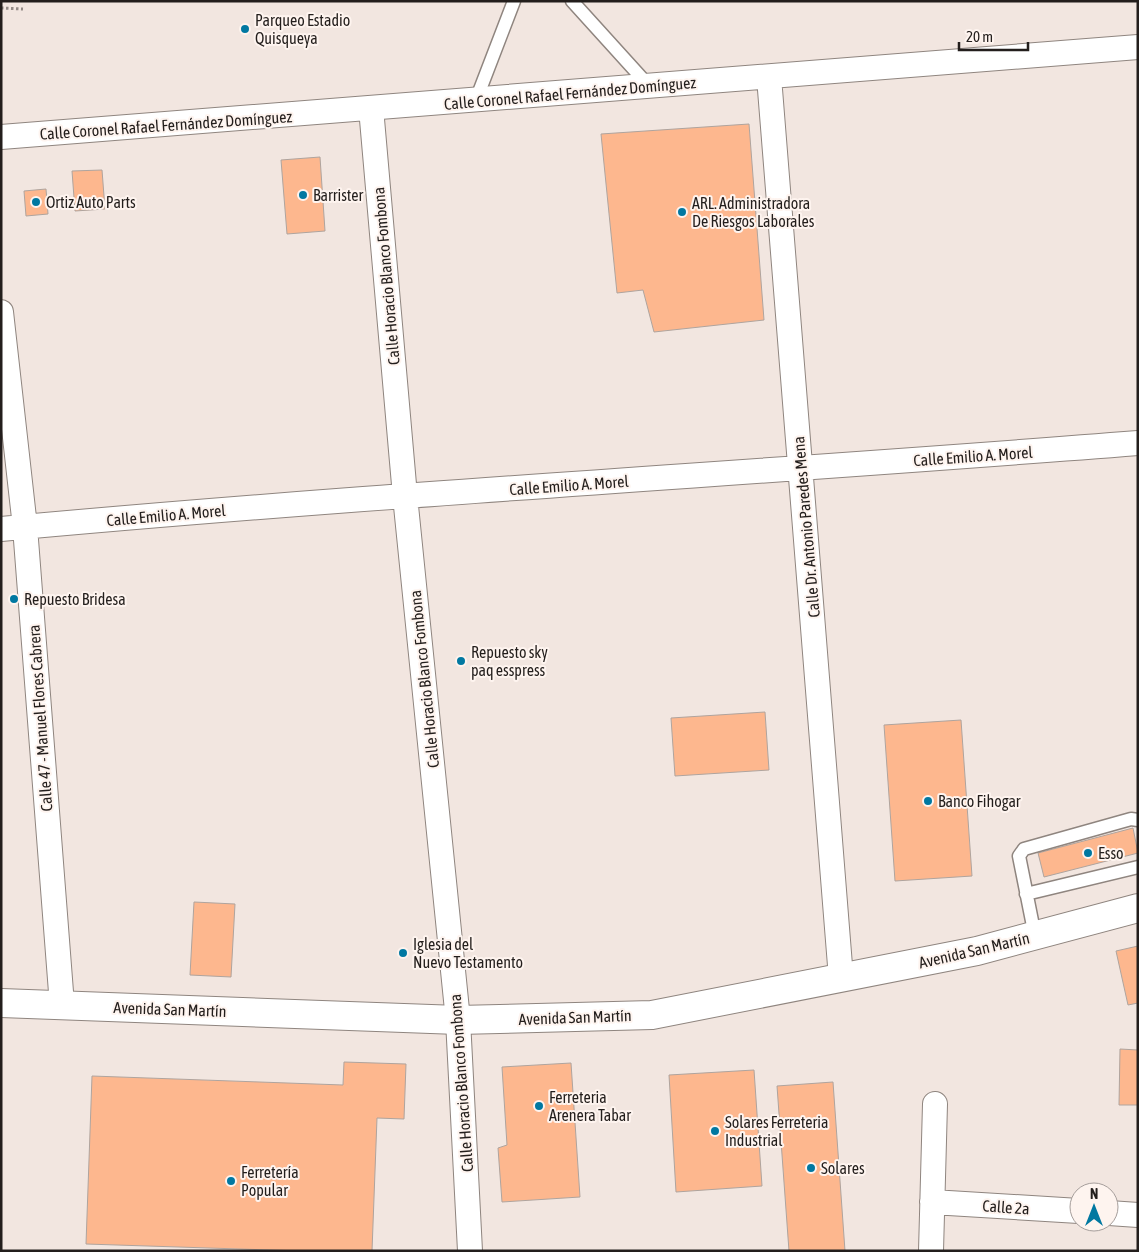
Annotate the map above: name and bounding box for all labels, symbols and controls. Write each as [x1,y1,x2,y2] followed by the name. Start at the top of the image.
[255,11,350,48] place label: Parqueo Estadio Quisqueya
[959,20,1028,52] scale bar
[239,23,251,35] marker: Parqueo Estadio Quisqueya
[966,28,993,45] text: 20 m
[443,73,697,114] street label: Calle Coronel Rafael Fernández Domínguez
[39,107,293,144] street label: Calle Coronel Rafael Fernández Domínguez
[313,186,364,204] place label: Barrister
[369,186,403,366] street label: Calle Horacio Blanco Fombona
[297,189,309,201] marker: Barrister
[46,193,136,211] place label: Ortiz Auto Parts
[692,194,815,231] place label: ARL. Administradora De Riesgos Laborales
[30,196,42,208] marker: Ortiz Auto Parts
[676,206,688,218] marker: ARL. Administradora De Riesgos Laborales
[789,436,823,618] street label: Calle Dr. Antonio Paredes Mena
[913,443,1034,469] street label: Calle Emilio A. Morel
[509,472,630,498] street label: Calle Emilio A. Morel
[106,501,227,529] street label: Calle Emilio A. Morel
[406,589,442,769] street label: Calle Horacio Blanco Fombona
[24,590,126,609] place label: Repuesto Bridesa
[8,593,20,605] marker: Repuesto Bridesa
[24,624,56,812] street label: Calle 47 - Manuel Flores Cabrera
[471,643,548,680] place label: Repuesto sky paq esspress
[455,655,467,667] marker: Repuesto sky paq esspress
[938,792,1021,811] place label: Banco Fihogar
[922,795,934,807] marker: Banco Fihogar
[1098,844,1124,862] place label: Esso
[1082,847,1094,859] marker: Esso
[917,929,1031,971] street label: Avenida San Martín
[413,935,523,971] place label: Iglesia del Nuevo Testamento
[397,947,409,959] marker: Iglesia del Nuevo Testamento
[446,993,476,1173] street label: Calle Horacio Blanco Fombona
[113,998,227,1020] street label: Avenida San Martín
[518,1006,632,1028] street label: Avenida San Martín
[549,1088,631,1124] place label: Ferreteria Arenera Tabar
[533,1100,545,1112] marker: Ferreteria Arenera Tabar
[725,1113,828,1149] place label: Solares Ferreteria Industrial
[709,1125,721,1137] marker: Solares Ferreteria Industrial
[821,1159,865,1177] place label: Solares
[805,1162,817,1174] marker: Solares
[241,1163,299,1200] place label: Ferretería Popular
[225,1175,237,1187] marker: Ferretería Popular
[1069,1182,1119,1232] north arrow
[1090,1186,1098,1202] text: N
[982,1196,1030,1218] street label: Calle 2a

